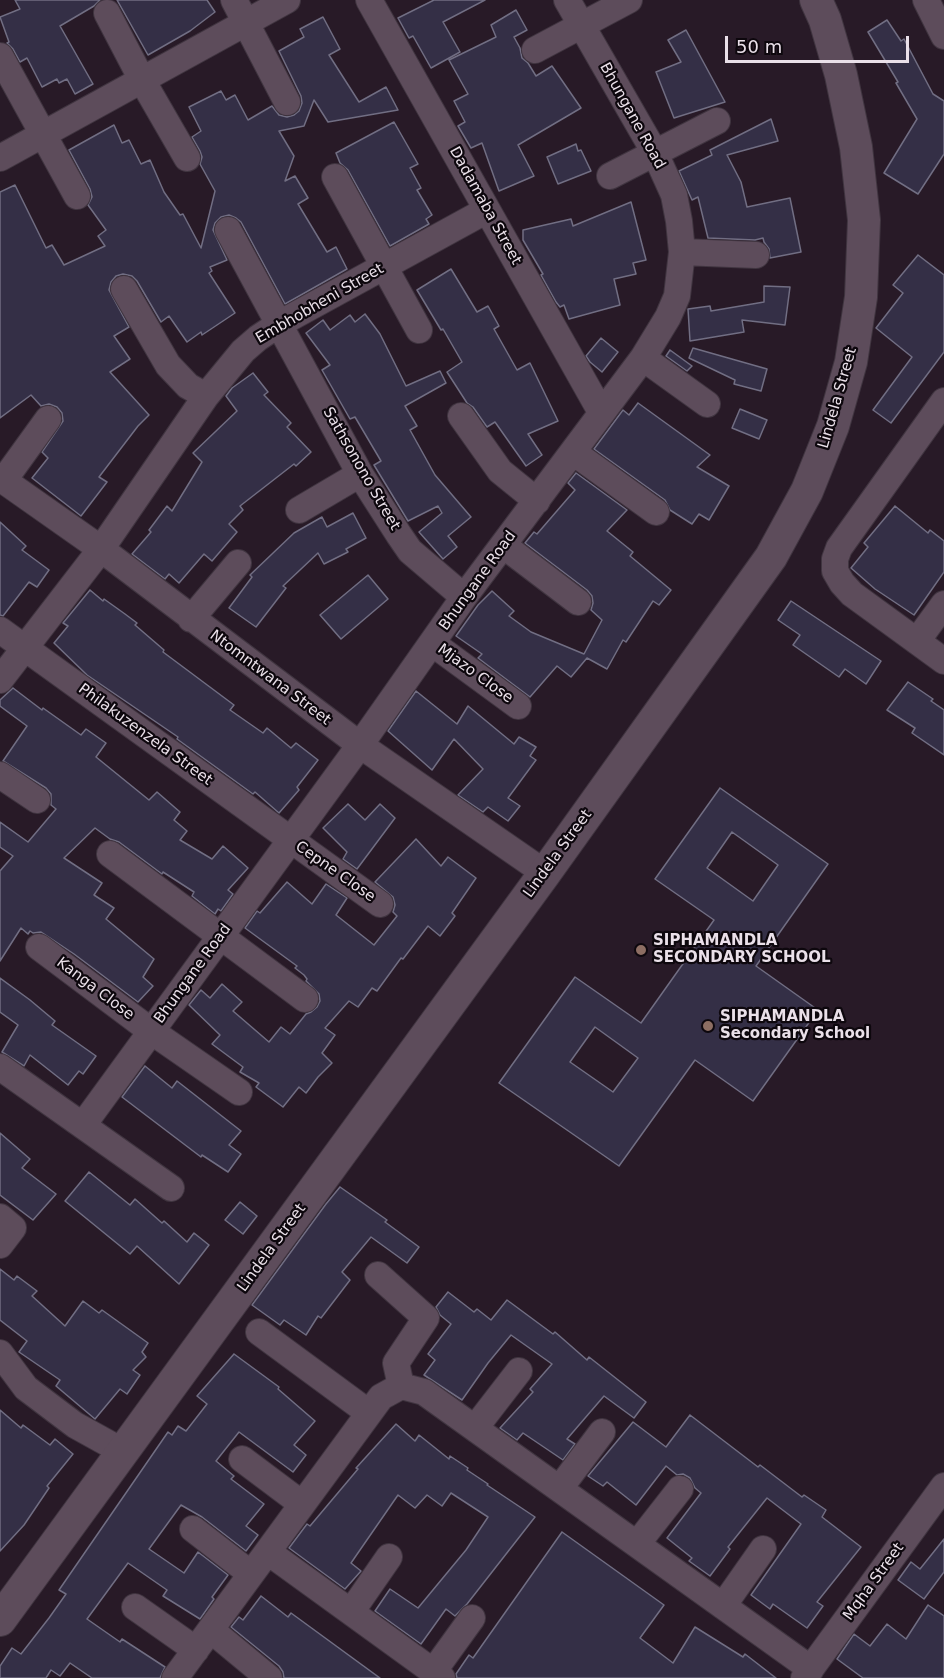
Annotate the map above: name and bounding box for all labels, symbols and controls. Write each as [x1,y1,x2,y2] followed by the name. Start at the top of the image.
[728,24,912,62] scale bar
[736,36,782,57] text: 50 m
[595,60,669,172] street label: Bhungane Road
[445,144,525,268] street label: Dadamaba Street
[253,260,387,348] street label: Embhobheni Street
[815,345,861,451] street label: Lindela Street
[319,404,403,534] street label: Sathsonono Street
[436,528,520,634] street label: Bhungane Road
[206,627,334,729] street label: Ntomntwana Street
[434,641,516,707] street label: Mjazo Close
[74,680,216,790] street label: Philakuzenzela Street
[520,806,596,902] street label: Lindela Street
[292,838,378,906] street label: Cepne Close
[151,921,235,1027] street label: Bhungane Road
[653,932,831,967] place label: SIPHAMANDLA SECONDARY SCHOOL
[634,943,648,957] marker: SIPHAMANDLA SECONDARY SCHOOL
[53,954,137,1024] street label: Kanga Close
[720,1008,870,1043] place label: SIPHAMANDLA Secondary School
[701,1019,715,1033] marker: SIPHAMANDLA Secondary School
[234,1200,310,1296] street label: Lindela Street
[840,1540,908,1624] street label: Mqha Street

